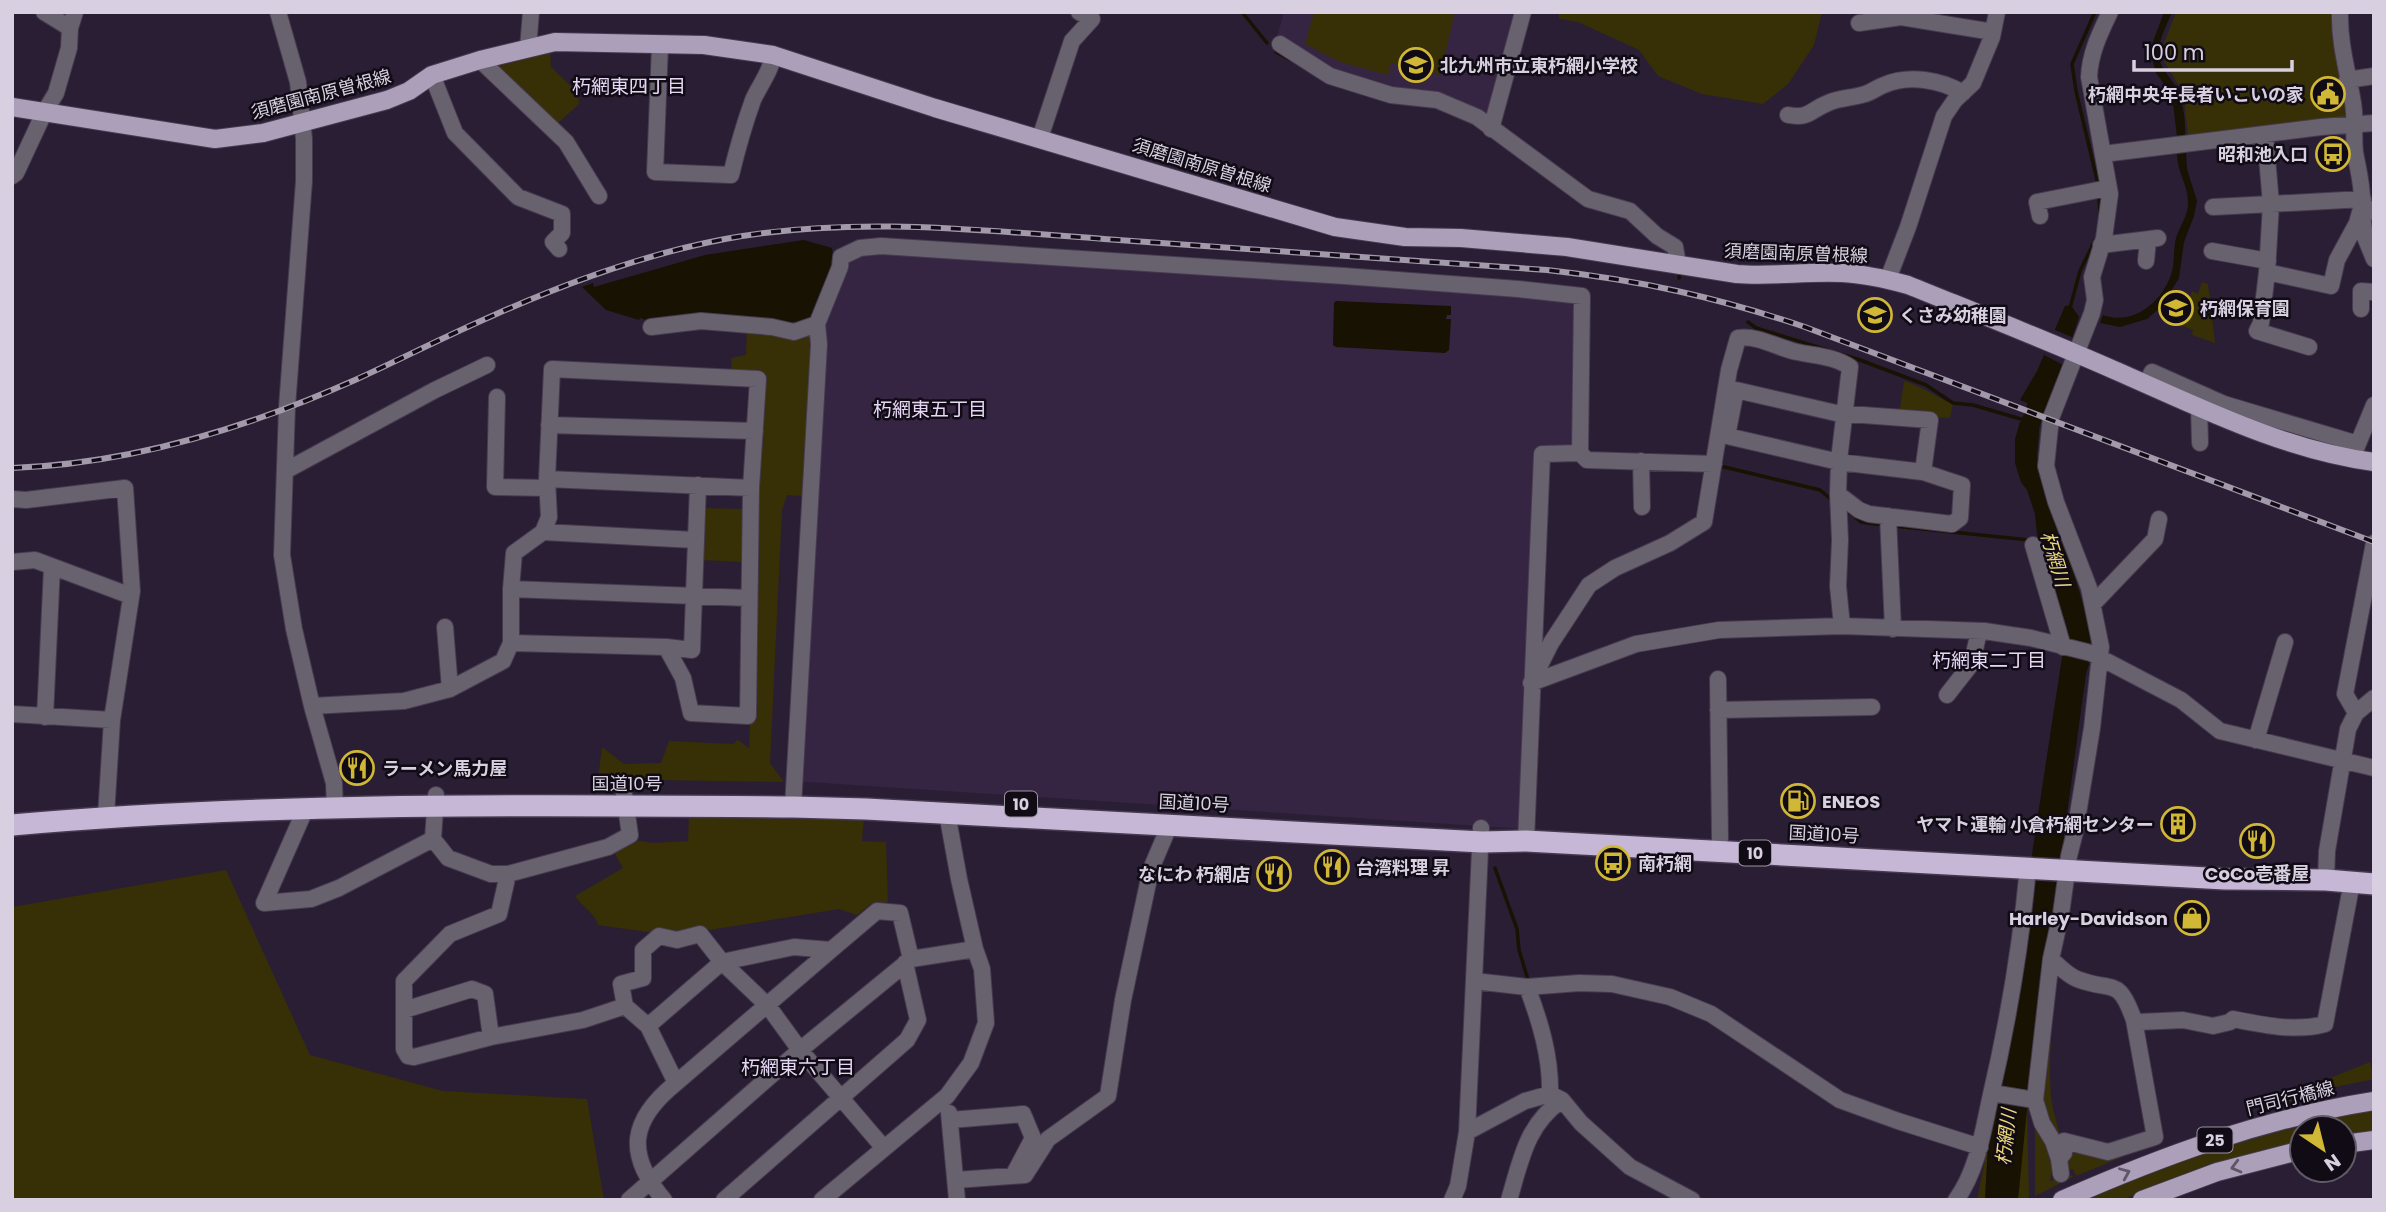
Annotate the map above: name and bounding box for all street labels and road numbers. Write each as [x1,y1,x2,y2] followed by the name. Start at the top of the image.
[248,63,394,125] street label: 須磨園南原曽根線
[1129,132,1275,198] street label: 須磨園南原曽根線
[1724,238,1868,268] street label: 須磨園南原曽根線
[591,771,663,796] street label: 国道10号
[1158,789,1230,817] street label: 国道10号
[1005,792,1037,817] road number: 10
[1788,820,1860,848] street label: 国道10号
[1739,840,1771,866] road number: 10
[2243,1075,2337,1121] street label: 門司行橋線
[2198,1128,2232,1152] road number: 25

